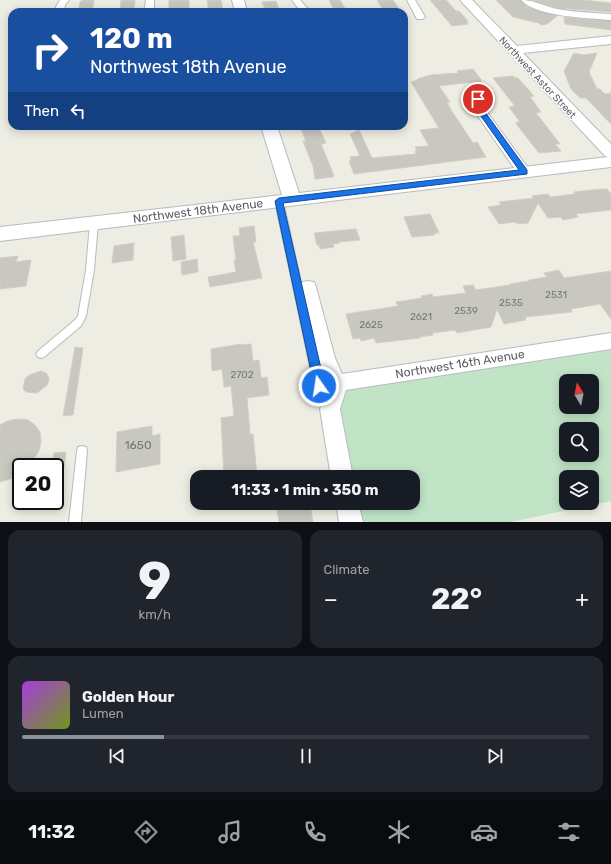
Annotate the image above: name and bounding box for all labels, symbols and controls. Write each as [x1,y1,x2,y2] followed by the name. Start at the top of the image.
[90,22,173,55] text: 120 m
[24,24,76,76] icon: right
[496,34,578,121] street label: Northwest Astor Street
[90,56,287,78] text: Northwest 18th Avenue
[461,82,495,116] pin
[467,88,489,110] icon: arrive
[67,100,89,122] icon: left
[24,102,59,120] text: Then
[132,196,264,226] street label: Northwest 18th Avenue
[545,289,567,301] house number: 2531
[499,297,523,309] house number: 2535
[454,305,478,317] house number: 2539
[410,311,432,323] house number: 2621
[359,319,383,331] house number: 2625
[394,347,526,381] street label: Northwest 16th Avenue
[298,365,340,407] position arrow
[230,369,254,381] house number: 2702
[559,374,599,414] north arrow
[559,374,599,510] map controls
[559,422,599,462] button: search
[124,438,152,452] house number: 1650
[12,458,64,510] speed limit sign: 20
[559,470,599,510] button: layers
[232,481,378,499] text: 11:33 · 1 min · 350 m
[138,550,171,612] text: 9
[324,562,370,577] text: Climate
[431,581,482,617] text: 22°
[324,586,338,613] text: −
[575,586,589,613] text: +
[139,607,171,622] text: km/h
[82,688,174,706] text: Golden Hour
[82,706,124,721] text: Lumen
[106,745,128,767] icon: previous
[295,745,317,767] icon: pause
[484,745,506,767] icon: next
[132,818,160,846] icon: directions
[216,818,244,846] icon: music
[301,818,329,846] icon: phone
[385,818,413,846] icon: climate
[470,818,498,846] icon: car
[555,818,583,846] icon: filters
[28,821,75,843] text: 11:32

